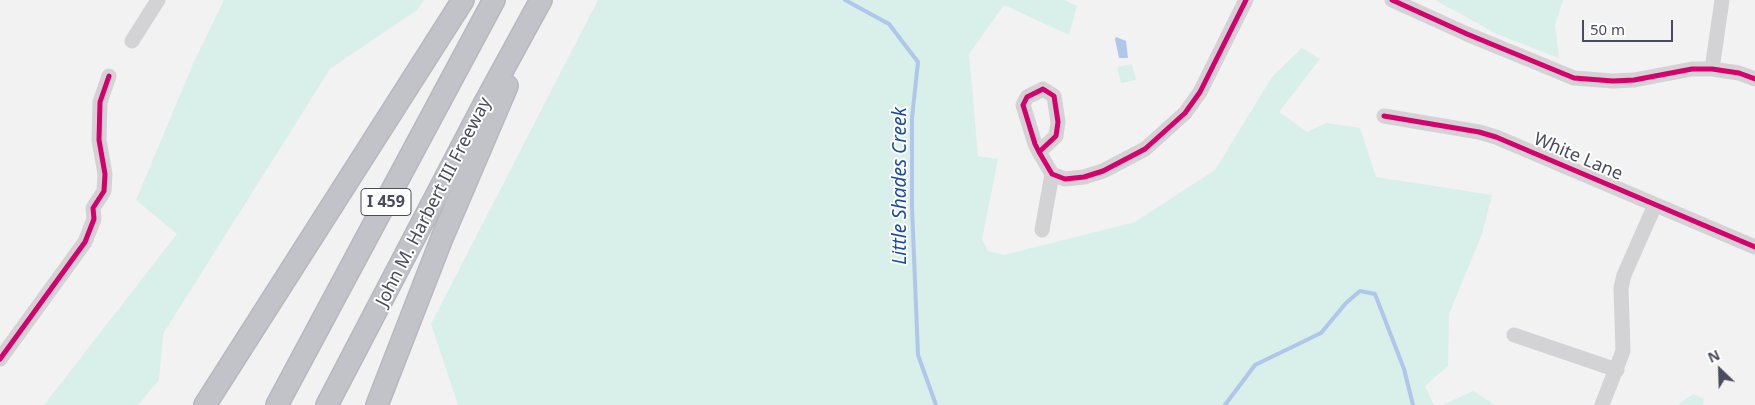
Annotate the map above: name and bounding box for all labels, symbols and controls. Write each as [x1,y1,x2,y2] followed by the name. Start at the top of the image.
[1585,10,1676,42] scale bar
[1590,19,1625,39] text: 50 m
[372,94,496,310] street label: John M. Harbert III Freeway
[890,107,912,265] water label: Little Shades Creek
[1530,129,1626,185] street label: White Lane
[361,188,411,216] road number: I 459
[1695,345,1745,395] north arrow
[1705,345,1723,367] text: N

